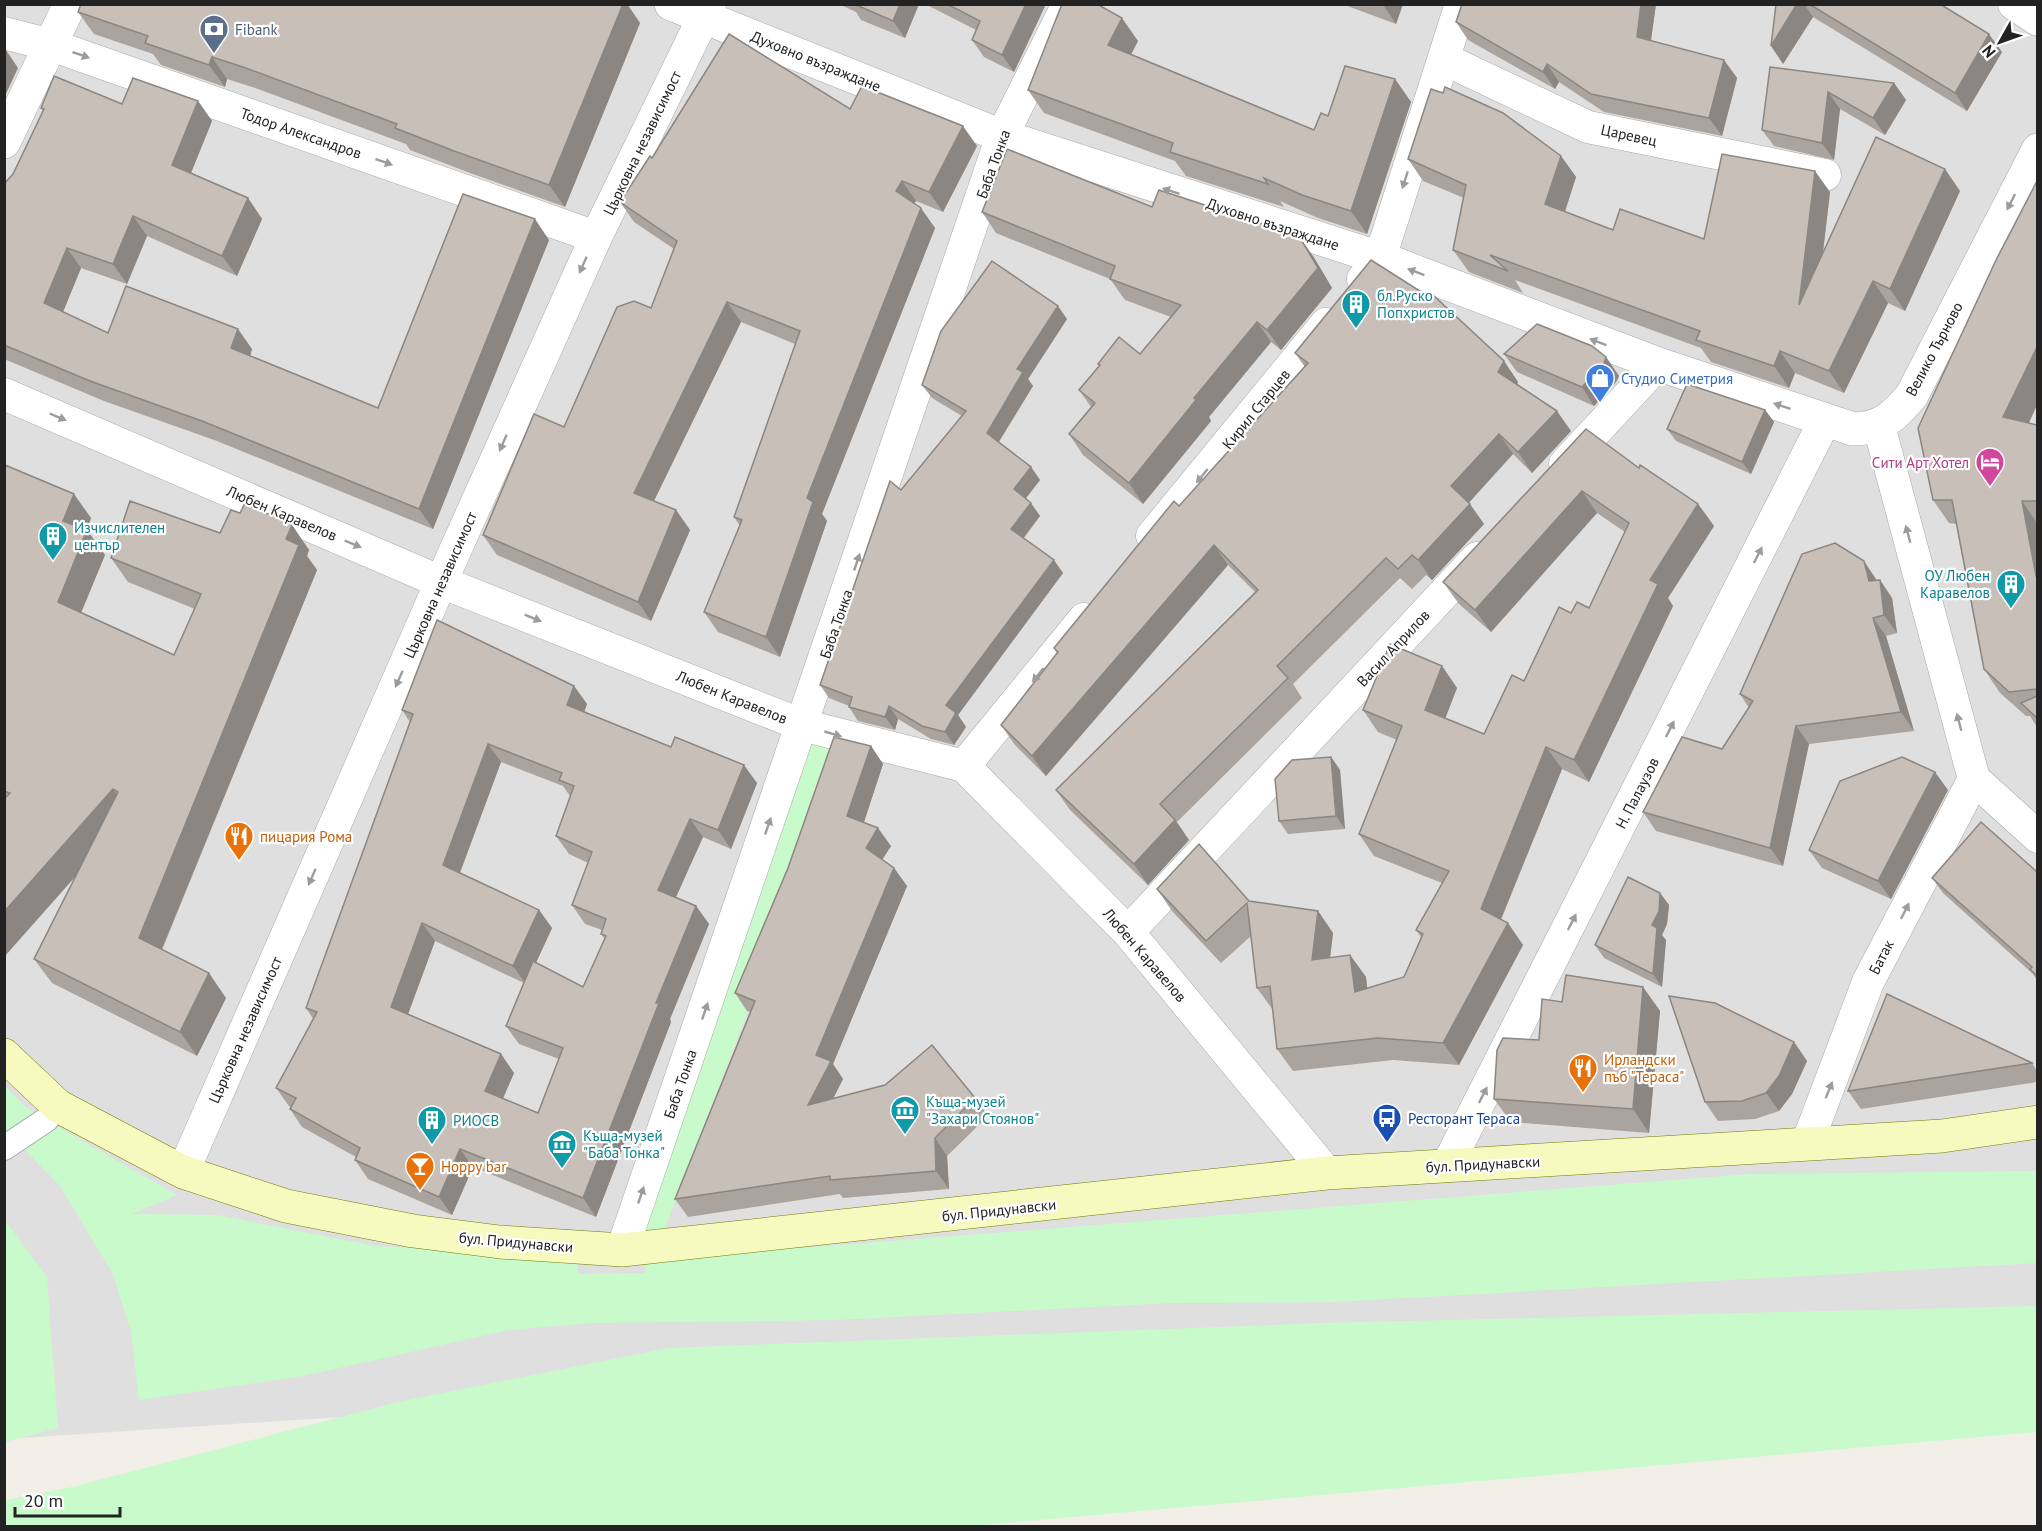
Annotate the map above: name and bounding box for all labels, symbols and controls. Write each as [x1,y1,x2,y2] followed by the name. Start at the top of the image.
[1970,12,2030,72] north arrow
[198,13,230,55] bank icon: Fibank
[235,20,279,39] place label: Fibank
[748,26,884,96] street label: Духовно възраждане
[1977,41,2000,62] text: N
[72,51,90,61] one-way arrow
[599,68,685,218] street label: Църковна независимост
[238,103,364,163] street label: Тодор Александров
[1599,120,1659,150] street label: Царевец
[972,127,1014,201] street label: Баба Тонка
[375,157,393,167] one-way arrow
[1400,171,1409,189] one-way arrow
[1162,186,1180,195] one-way arrow
[1204,194,1342,254] street label: Духовно възраждане
[2006,194,2016,211] one-way arrow
[578,256,588,274] one-way arrow
[1407,267,1425,276] one-way arrow
[1377,286,1455,322] place label: бл.Руско Попхристов
[1340,288,1372,330] building icon: бл.Руско Попхристов
[1901,299,1967,399] street label: Велико Търново
[1589,336,1607,346] one-way arrow
[1584,362,1616,404] shop icon: Студио Симетрия
[1218,365,1294,453] street label: Кирил Старцев
[1621,369,1733,388] place label: Студио Симетрия
[1773,400,1791,410] one-way arrow
[50,412,68,422] one-way arrow
[499,434,508,451] one-way arrow
[1974,446,2006,488] hotel icon: Сити Арт Хотел
[1872,453,1969,472] place label: Сити Арт Хотел
[1195,468,1208,484] one-way arrow
[223,481,340,545] street label: Любен Каравелов
[399,509,481,661] street label: Църковна независимост
[74,518,165,554] place label: Изчислителен център
[37,520,69,562] building icon: Изчислителен център
[1903,525,1912,543] one-way arrow
[344,540,362,549] one-way arrow
[1754,547,1763,564] one-way arrow
[853,553,863,571] one-way arrow
[1920,566,1990,602] place label: ОУ Любен Каравелов
[1995,568,2027,610] building icon: ОУ Любен Каравелов
[815,587,857,661] street label: Баба Тонка
[1352,606,1434,690] street label: Васил Априлов
[525,613,543,623] one-way arrow
[673,666,790,728] street label: Любен Каравелов
[1032,667,1045,682] one-way arrow
[394,670,403,687] one-way arrow
[1953,713,1963,732] one-way arrow
[1665,720,1675,737] one-way arrow
[824,729,842,739] one-way arrow
[1611,754,1663,832] street label: Н. Палаузов
[763,817,773,835] one-way arrow
[223,820,255,862] restaurant icon: пицария Рома
[260,827,352,846] place label: пицария Рома
[307,868,317,886] one-way arrow
[1900,902,1910,920] one-way arrow
[1098,904,1191,1006] street label: Любен Каравелов
[1567,913,1577,930] one-way arrow
[1864,936,1898,977] street label: Батак
[204,954,286,1106] street label: Църковна независимост
[700,1002,710,1020] one-way arrow
[659,1047,701,1121] street label: Баба Тонка
[1604,1050,1684,1086] place label: Ирландски пъб "Тераса"
[1567,1052,1599,1094] restaurant icon: Ирландски пъб "Тераса"
[1825,1081,1834,1099] one-way arrow
[1479,1087,1488,1104] one-way arrow
[926,1092,1039,1128] place label: Къща-музей "Захари Стоянов"
[889,1094,921,1136] museum icon: Къща-музей "Захари Стоянов"
[1371,1102,1403,1144] bus stop icon: Ресторант Тераса
[416,1104,448,1146] building icon: РИОСВ
[1408,1109,1520,1128] place label: Ресторант Тераса
[453,1111,499,1130] place label: РИОСВ
[583,1126,665,1162] place label: Къща-музей "Баба Тонка"
[546,1128,578,1170] museum icon: Къща-музей "Баба Тонка"
[404,1150,436,1192] bar icon: Hoppy bar
[1425,1152,1541,1176] street label: бул. Придунавски
[441,1157,506,1176] place label: Hoppy bar
[637,1186,647,1204] one-way arrow
[941,1195,1057,1225] street label: бул. Придунавски
[458,1228,574,1256] street label: бул. Придунавски
[15,1480,120,1518] scale bar
[24,1489,63,1512] text: 20 m

